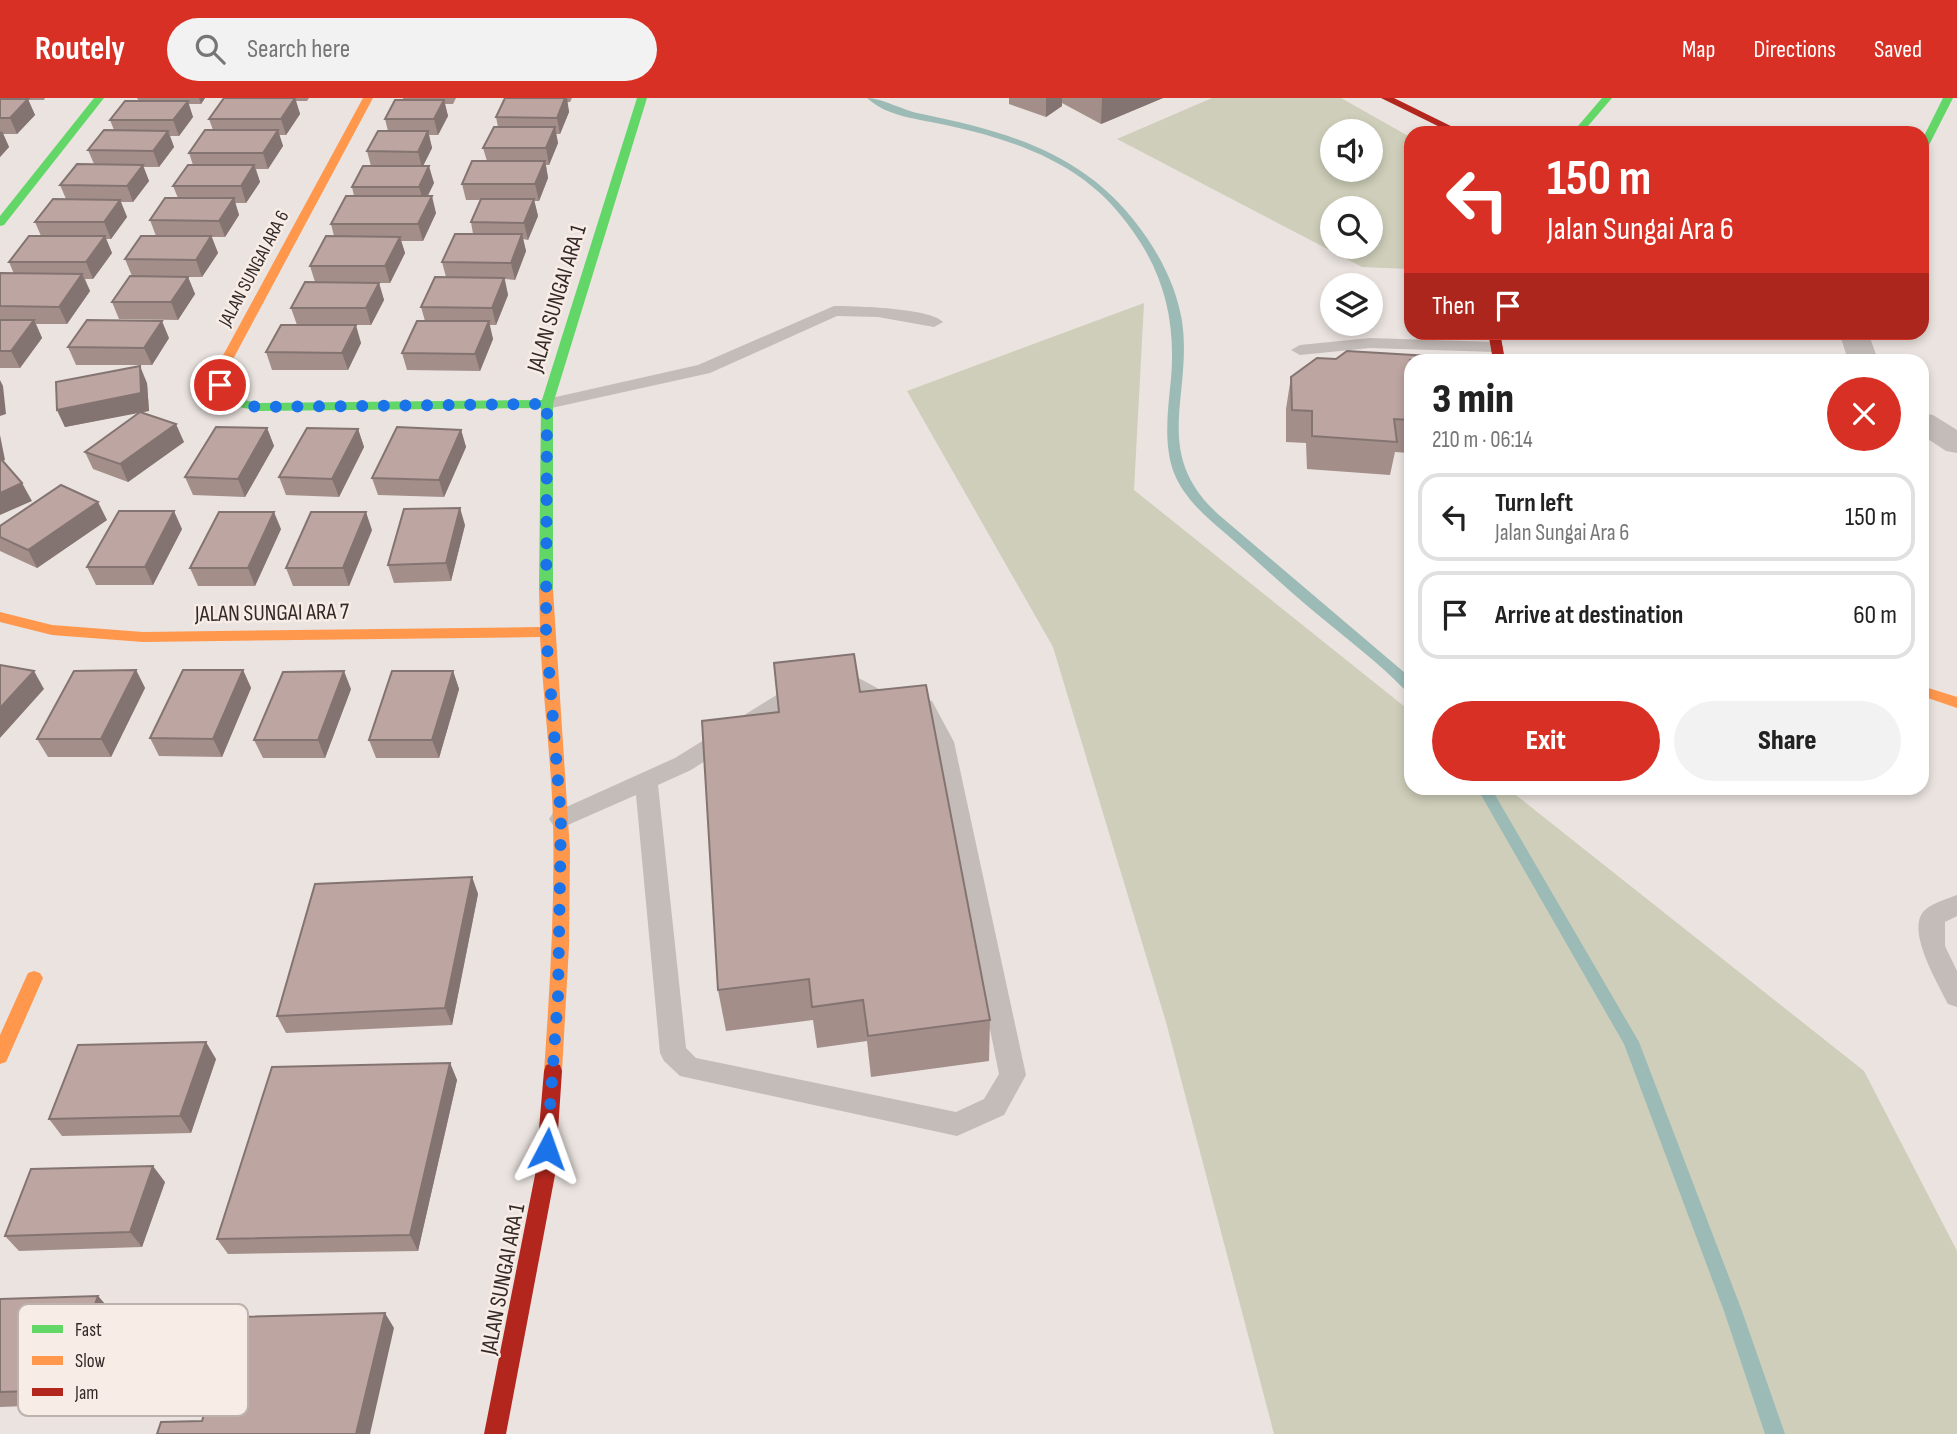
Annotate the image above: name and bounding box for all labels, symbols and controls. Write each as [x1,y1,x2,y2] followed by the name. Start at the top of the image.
[167,18,657,81] search box
[35,29,125,69] text: Routely
[191,30,229,68] icon: search
[247,34,350,65] text: Search here
[1682,35,1715,64] text: Map
[1753,35,1836,64] text: Directions
[1874,35,1922,64] text: Saved
[1320,119,1383,336] map controls
[1320,119,1383,182] button: sound
[1547,150,1651,209] text: 150 m
[1432,154,1523,245] icon: left
[1320,196,1383,259] button: search
[214,207,295,332] street label: JALAN SUNGAI ARA 6
[1547,210,1734,249] text: Jalan Sungai Ara 6
[521,221,593,376] street label: JALAN SUNGAI ARA 1
[1320,273,1383,336] button: layers
[1489,287,1527,325] icon: arrive
[1432,291,1475,322] text: Then
[190,355,250,415] pin
[201,366,239,404] icon: arrive
[1432,374,1514,425] text: 3 min
[1827,377,1901,451] button: close
[1432,426,1533,454] text: 210 m · 06:14
[1495,488,1573,519] text: Turn left
[1436,498,1474,536] icon: left
[1845,502,1897,533] text: 150 m
[1495,519,1629,547] text: Jalan Sungai Ara 6
[1436,596,1474,634] icon: arrive
[194,598,349,628] street label: JALAN SUNGAI ARA 7
[1495,600,1683,631] text: Arrive at destination
[1853,600,1897,631] text: 60 m
[1432,701,1660,781] button: Exit
[1674,701,1901,781] button: Share
[510,1112,584,1186] position arrow
[474,1201,531,1358] street label: JALAN SUNGAI ARA 1
[18,1304,248,1416] legend
[75,1319,102,1342] text: Fast
[75,1350,105,1373] text: Slow
[74,1382,98,1405] text: Jam

